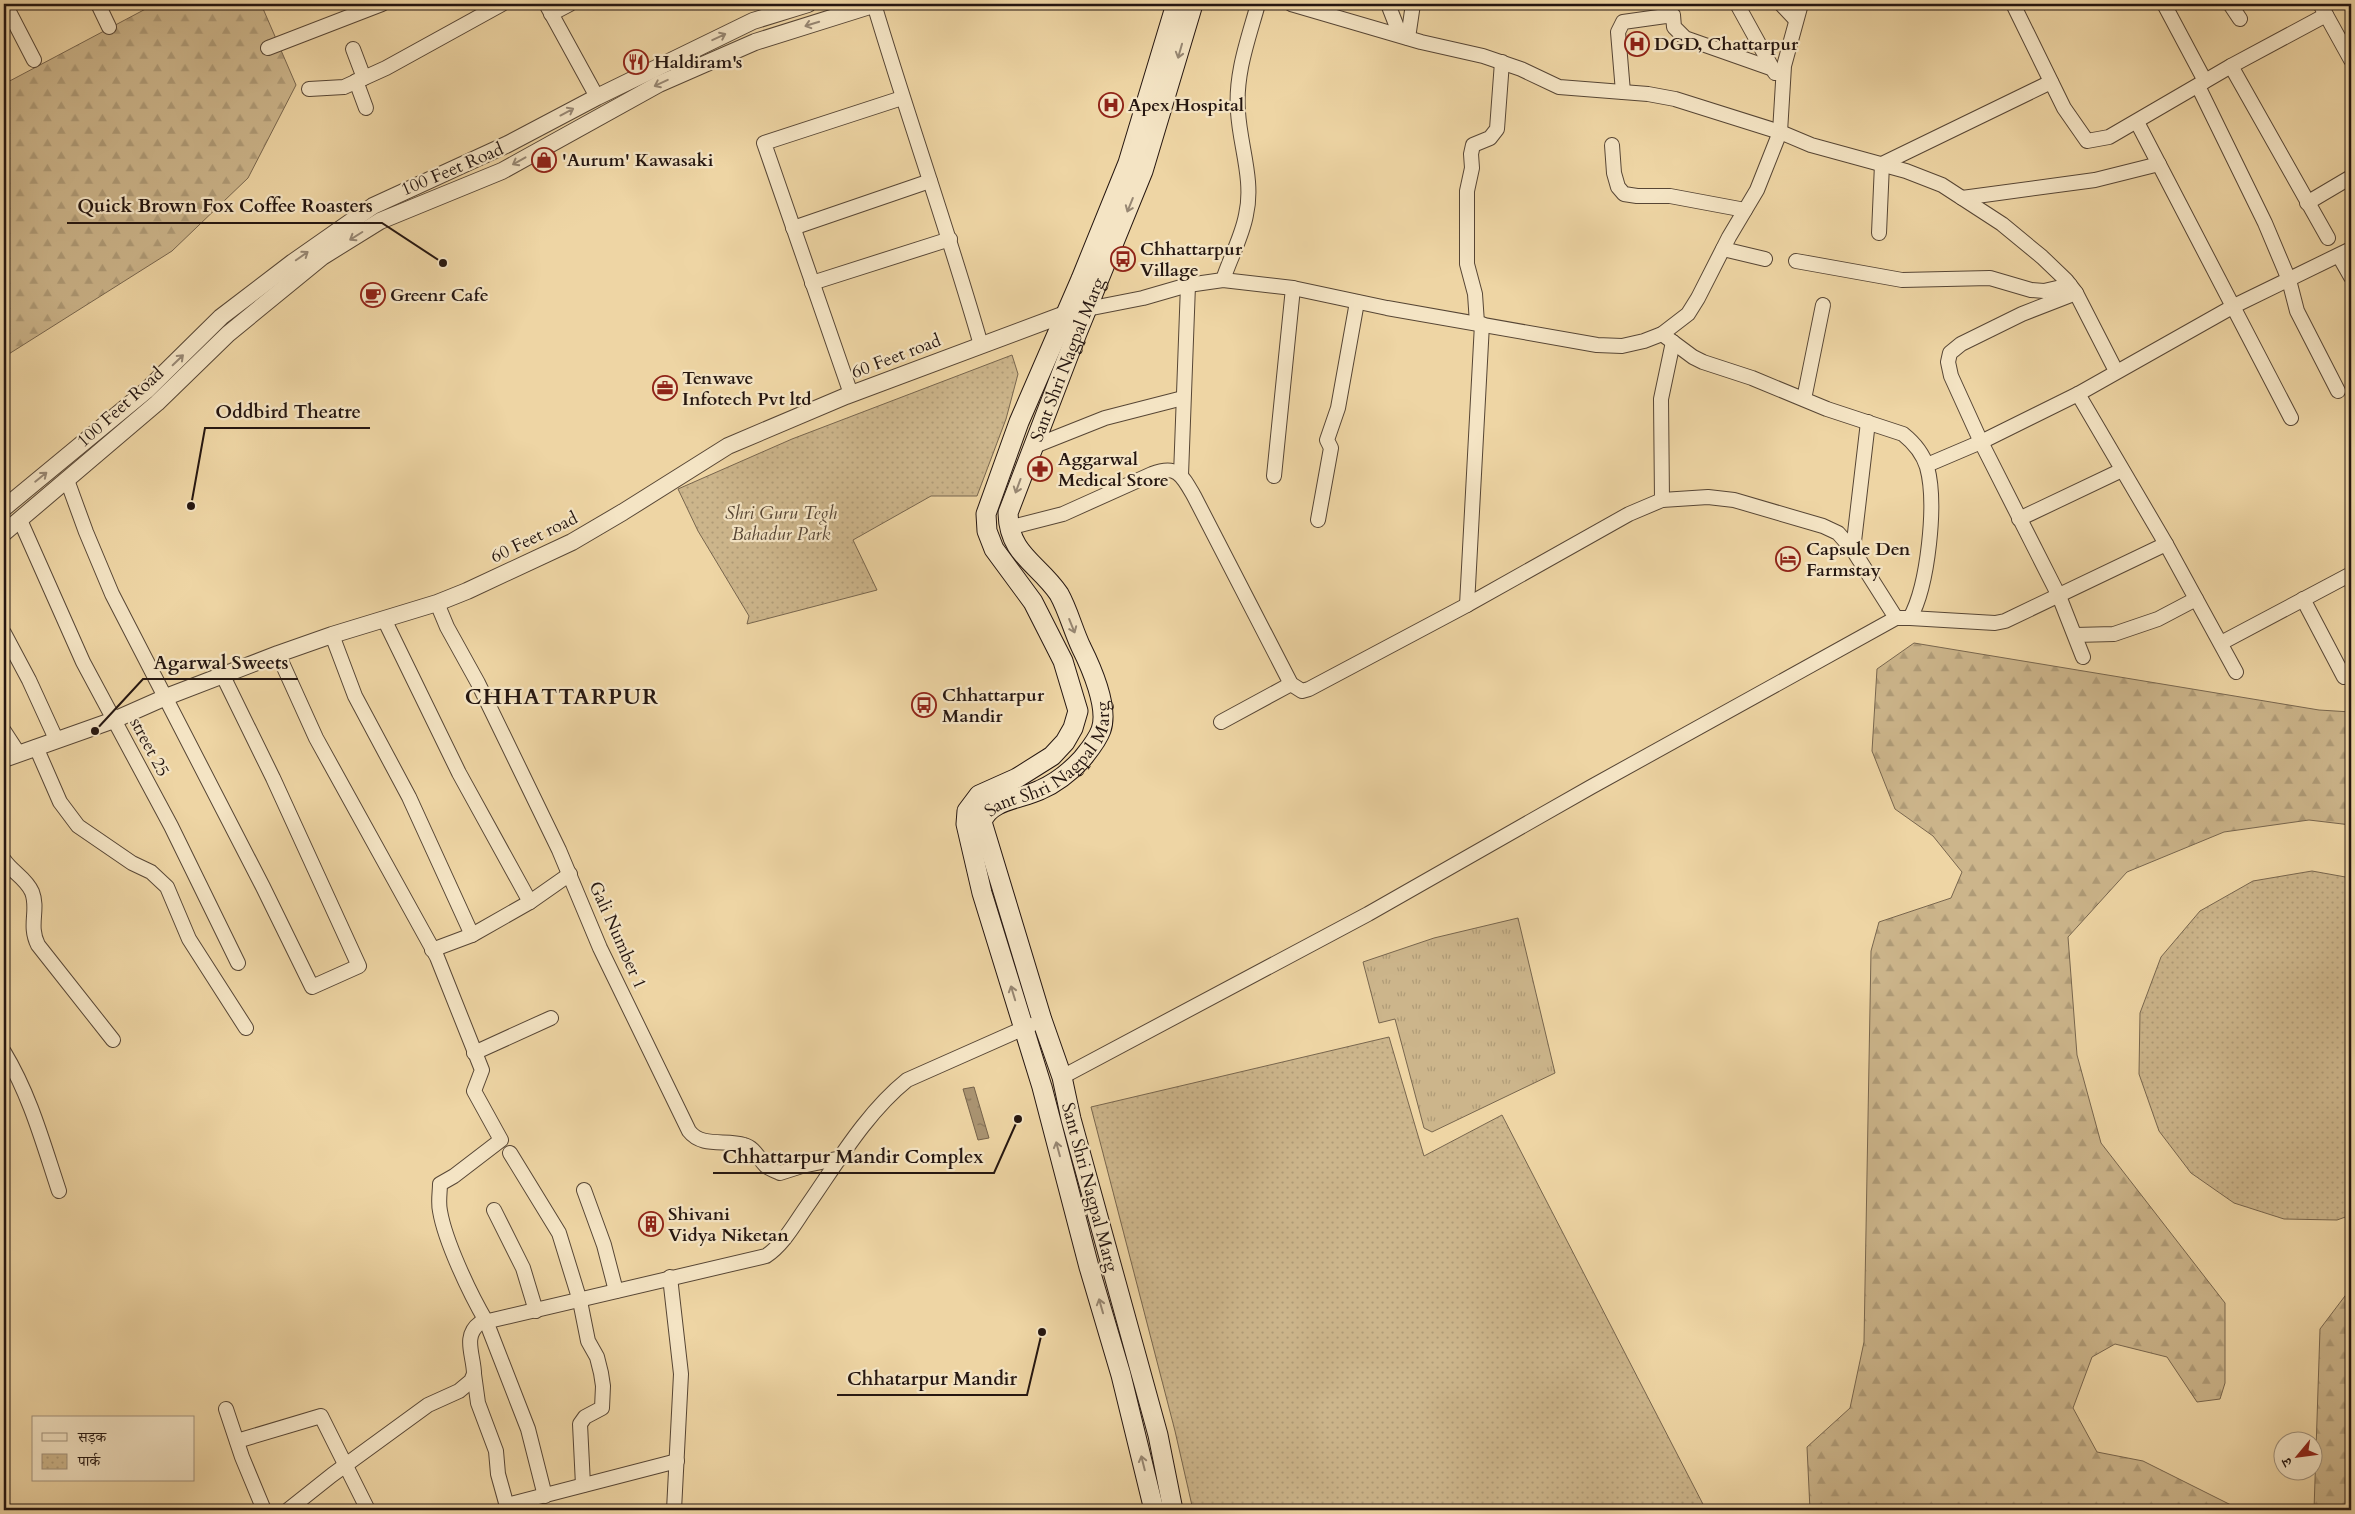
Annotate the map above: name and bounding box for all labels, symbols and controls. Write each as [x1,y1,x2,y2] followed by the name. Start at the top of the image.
[805,19,821,29] one-way arrow
[1624,31,1650,57] hospital icon: DGD, Chattarpur
[711,32,726,41] one-way arrow
[1654,32,1799,57] place label: DGD, Chattarpur
[1175,42,1184,58] one-way arrow
[623,49,649,75] restaurant icon: Haldiram's
[654,50,742,75] place label: Haldiram's
[654,78,669,88] one-way arrow
[1098,92,1124,118] hospital icon: Apex Hospital
[1128,93,1244,118] place label: Apex Hospital
[560,107,575,117] one-way arrow
[397,136,508,202] street label: 100 Feet Road
[531,147,557,173] shop icon: 'Aurum' Kawasaki
[562,148,714,173] place label: 'Aurum' Kawasaki
[512,157,527,166] one-way arrow
[67,189,382,223] callout: Quick Brown Fox Coffee Roasters
[77,193,373,219] text: Quick Brown Fox Coffee Roasters
[1124,197,1134,212] one-way arrow
[349,232,363,242] one-way arrow
[1140,237,1243,283] place label: Chhattarpur Village
[1110,246,1136,272] bus stop icon: Chhattarpur Village
[295,250,308,261] one-way arrow
[1024,273,1112,445] street label: Sant Shri Nagpal Marg
[360,282,386,308] cafe icon: Greenr Cafe
[390,283,489,308] place label: Greenr Cafe
[848,328,945,385] street label: 60 Feet road
[172,354,184,366] one-way arrow
[71,361,170,453] street label: 100 Feet Road
[682,366,812,412] place label: Tenwave Infotech Pvt ltd
[652,375,678,401] office icon: Tenwave Infotech Pvt ltd
[205,394,370,428] callout: Oddbird Theatre
[215,399,361,425] text: Oddbird Theatre
[1058,447,1169,493] place label: Aggarwal Medical Store
[1027,456,1053,482] pharmacy icon: Aggarwal Medical Store
[35,471,48,483] one-way arrow
[1013,478,1022,493] one-way arrow
[725,501,837,547] park label: Shri Guru Tegh Bahadur Park
[486,505,582,569] street label: 60 Feet road
[1806,537,1911,583] place label: Capsule Den Farmstay
[1775,546,1801,572] hotel icon: Capsule Den Farmstay
[1067,618,1077,633] one-way arrow
[143,645,298,679] callout: Agarwal Sweets
[153,650,289,676] text: Agarwal Sweets
[465,682,659,712] district label: CHHATTARPUR
[942,683,1045,729] place label: Chhattarpur Mandir
[911,692,937,718] bus stop icon: Chhattarpur Mandir
[979,699,1116,823] street label: Sant Shri Nagpal Marg
[124,713,176,781] street label: street 25
[583,877,652,993] street label: Gali Number 1
[1008,985,1018,1001] one-way arrow
[1055,1100,1124,1275] street label: Sant Shri Nagpal Marg
[713,1139,994,1173] callout: Chhattarpur Mandir Complex
[1053,1141,1063,1157] one-way arrow
[722,1144,984,1170] text: Chhattarpur Mandir Complex
[668,1202,789,1248] place label: Shivani Vidya Niketan
[638,1211,664,1237] building icon: Shivani Vidya Niketan
[1095,1298,1105,1314] one-way arrow
[837,1361,1027,1395] callout: Chhatarpur Mandir
[847,1366,1017,1392] text: Chhatarpur Mandir
[32,1416,195,1482] legend
[77,1427,107,1447] text: सड़क
[2272,1432,2322,1482] north arrow
[77,1451,101,1471] text: पार्क
[2277,1454,2298,1471] text: उ
[1138,1455,1148,1471] one-way arrow

